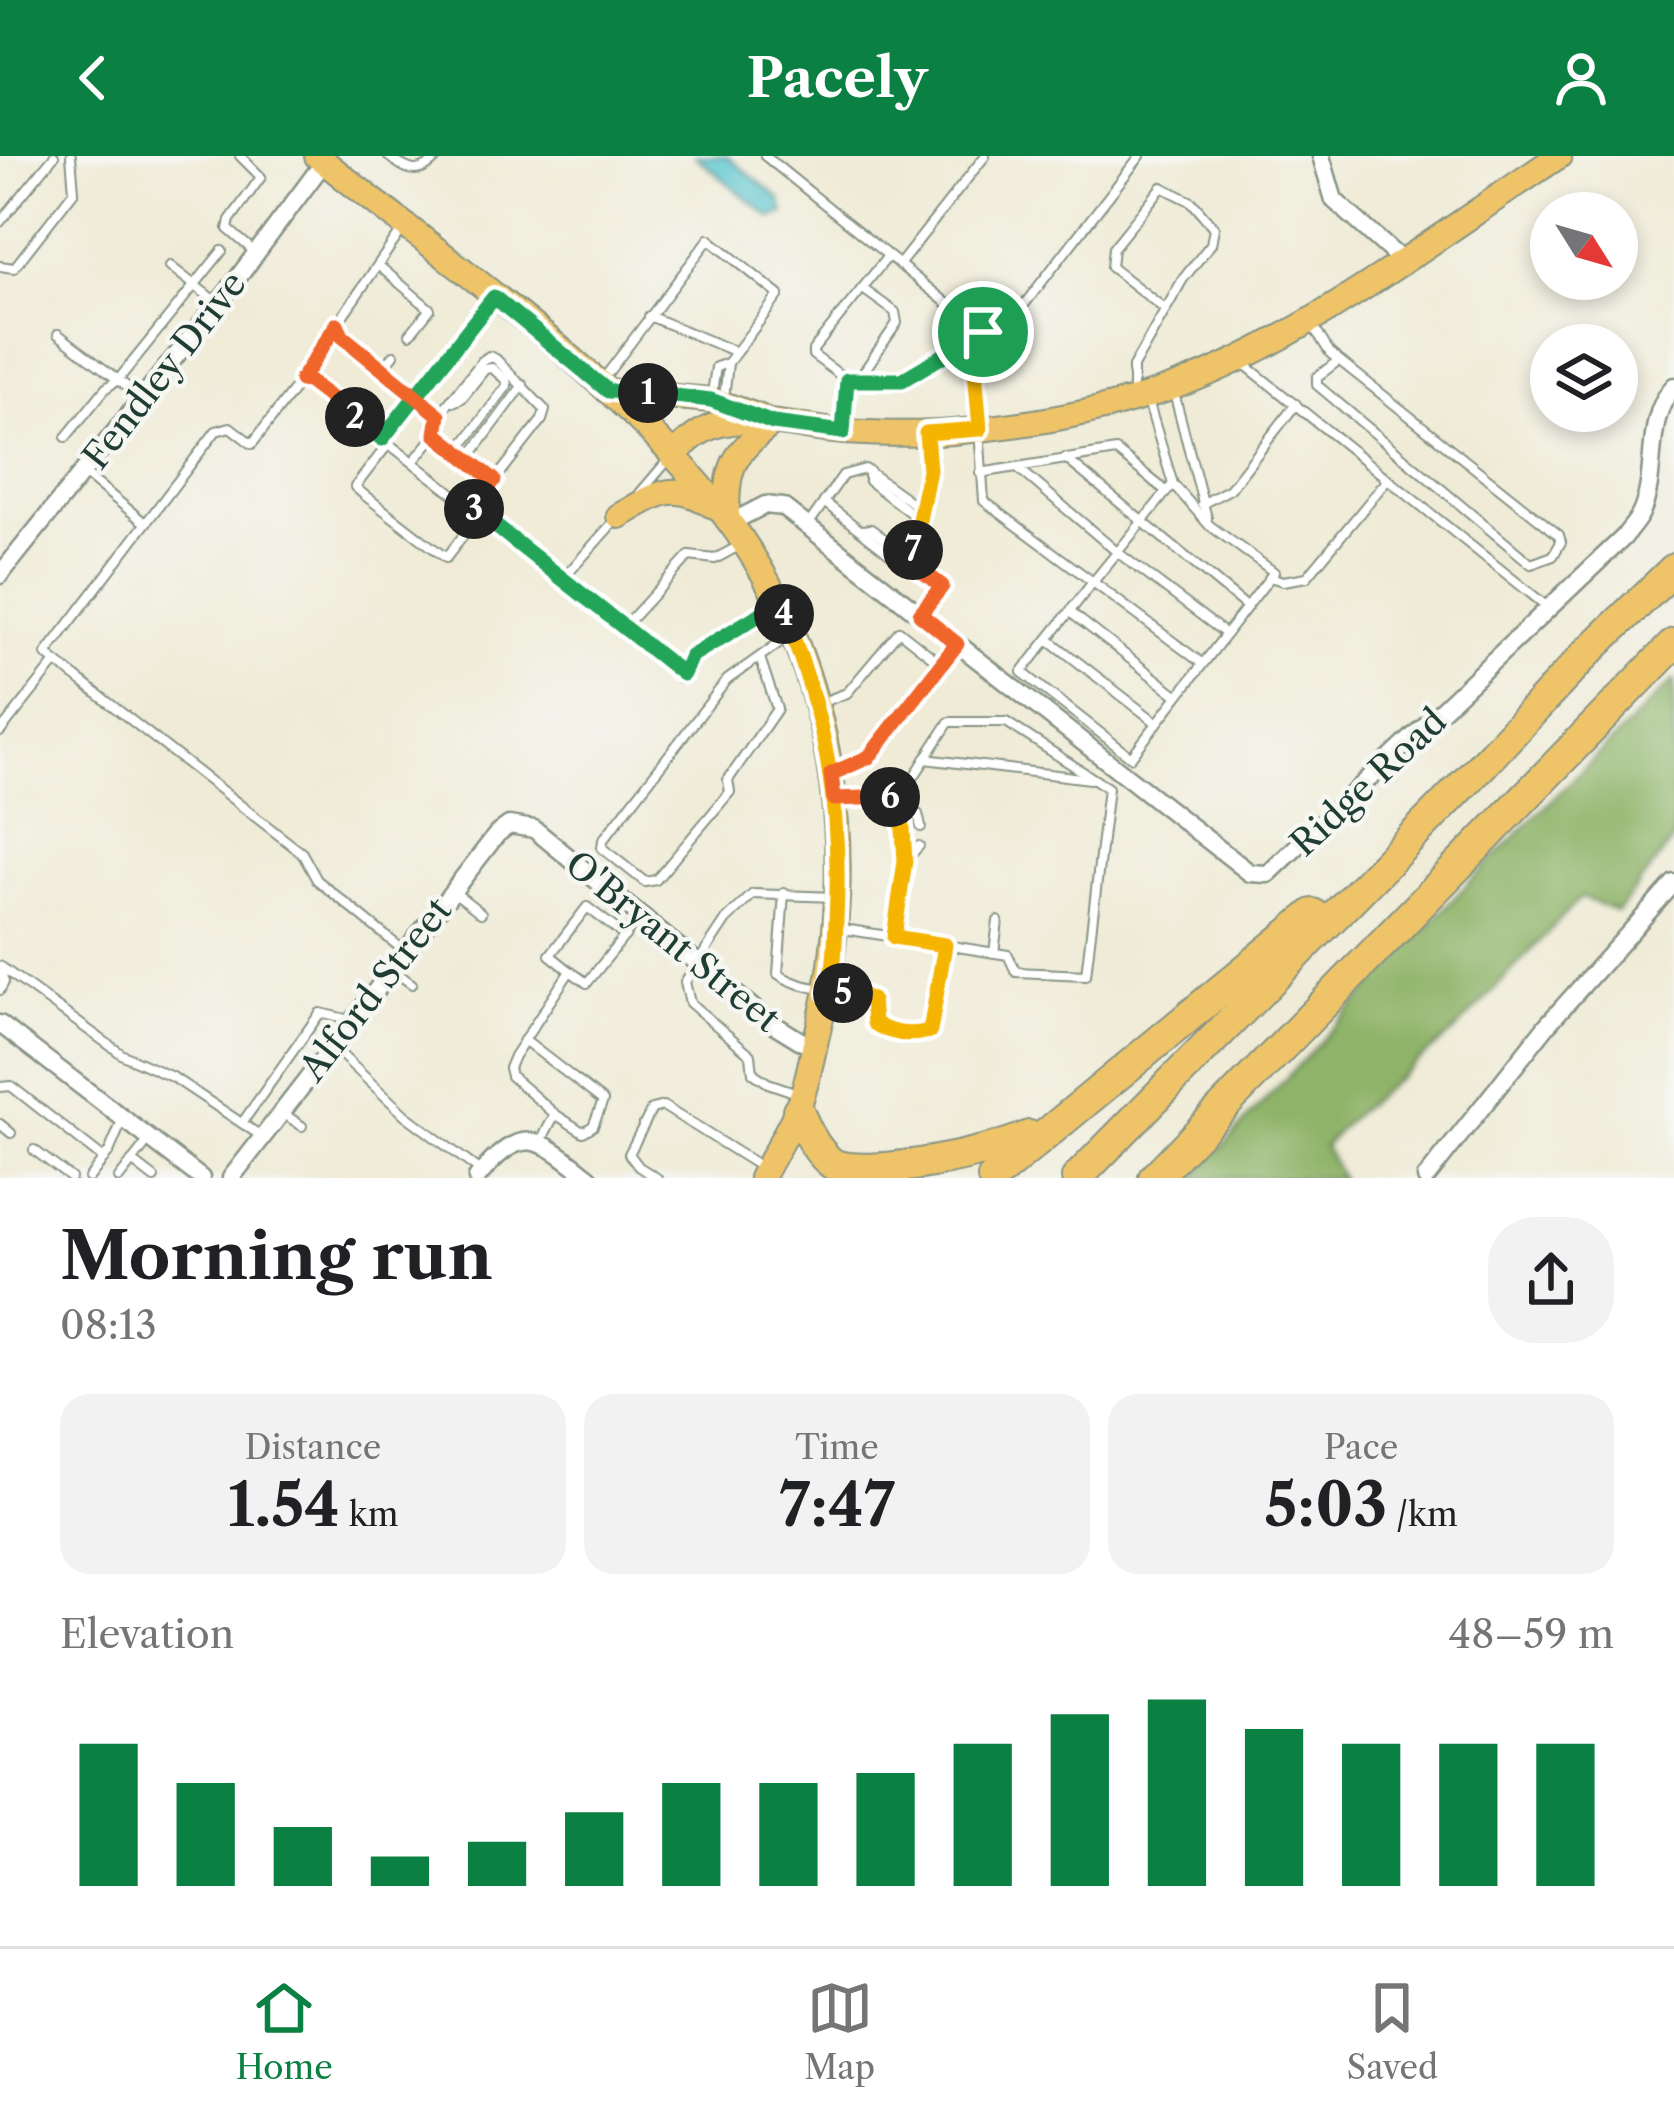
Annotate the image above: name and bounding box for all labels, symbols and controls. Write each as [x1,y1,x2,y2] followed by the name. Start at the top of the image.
[60,45,126,111] icon: back
[746,45,928,111] text: Pacely
[1548,45,1614,111] icon: person
[1530,192,1638,300] north arrow
[1530,192,1638,432] map controls
[73,262,255,478] street label: Fendley Drive
[932,281,1034,383] pin
[950,299,1016,365] icon: arrive
[1530,324,1638,432] button: layers
[618,363,678,423] pin: 1
[641,372,655,413] text: 1
[325,387,385,447] pin: 2
[345,396,365,437] text: 2
[444,479,504,539] pin: 3
[465,488,483,529] text: 3
[883,520,943,580] pin: 7
[904,529,922,570] text: 7
[754,584,814,644] pin: 4
[774,593,794,634] text: 4
[1281,699,1455,865] street label: Ridge Road
[860,767,920,827] pin: 6
[880,776,900,817] text: 6
[557,841,789,1041] street label: O'Bryant Street
[289,889,460,1090] street label: Alford Street
[813,963,873,1023] pin: 5
[834,972,852,1013] text: 5
[60,1215,493,1296] text: Morning run
[1488,1217,1614,1343] button: share
[60,1301,157,1349] text: 08:13
[245,1427,381,1468] text: Distance
[795,1427,879,1468] text: Time
[1324,1427,1398,1468] text: Pace
[228,1468,340,1542] text: 1.54
[779,1468,895,1542] text: 7:47
[1264,1468,1387,1542] text: 5:03
[340,1494,398,1535] text: km
[1387,1494,1458,1535] text: /km
[60,1610,234,1658] text: Elevation
[1449,1610,1614,1658] text: 48–59 m
[236,1975,333,2088] tab: Home
[804,1975,875,2088] tab: Map
[1347,1975,1438,2088] tab: Saved

